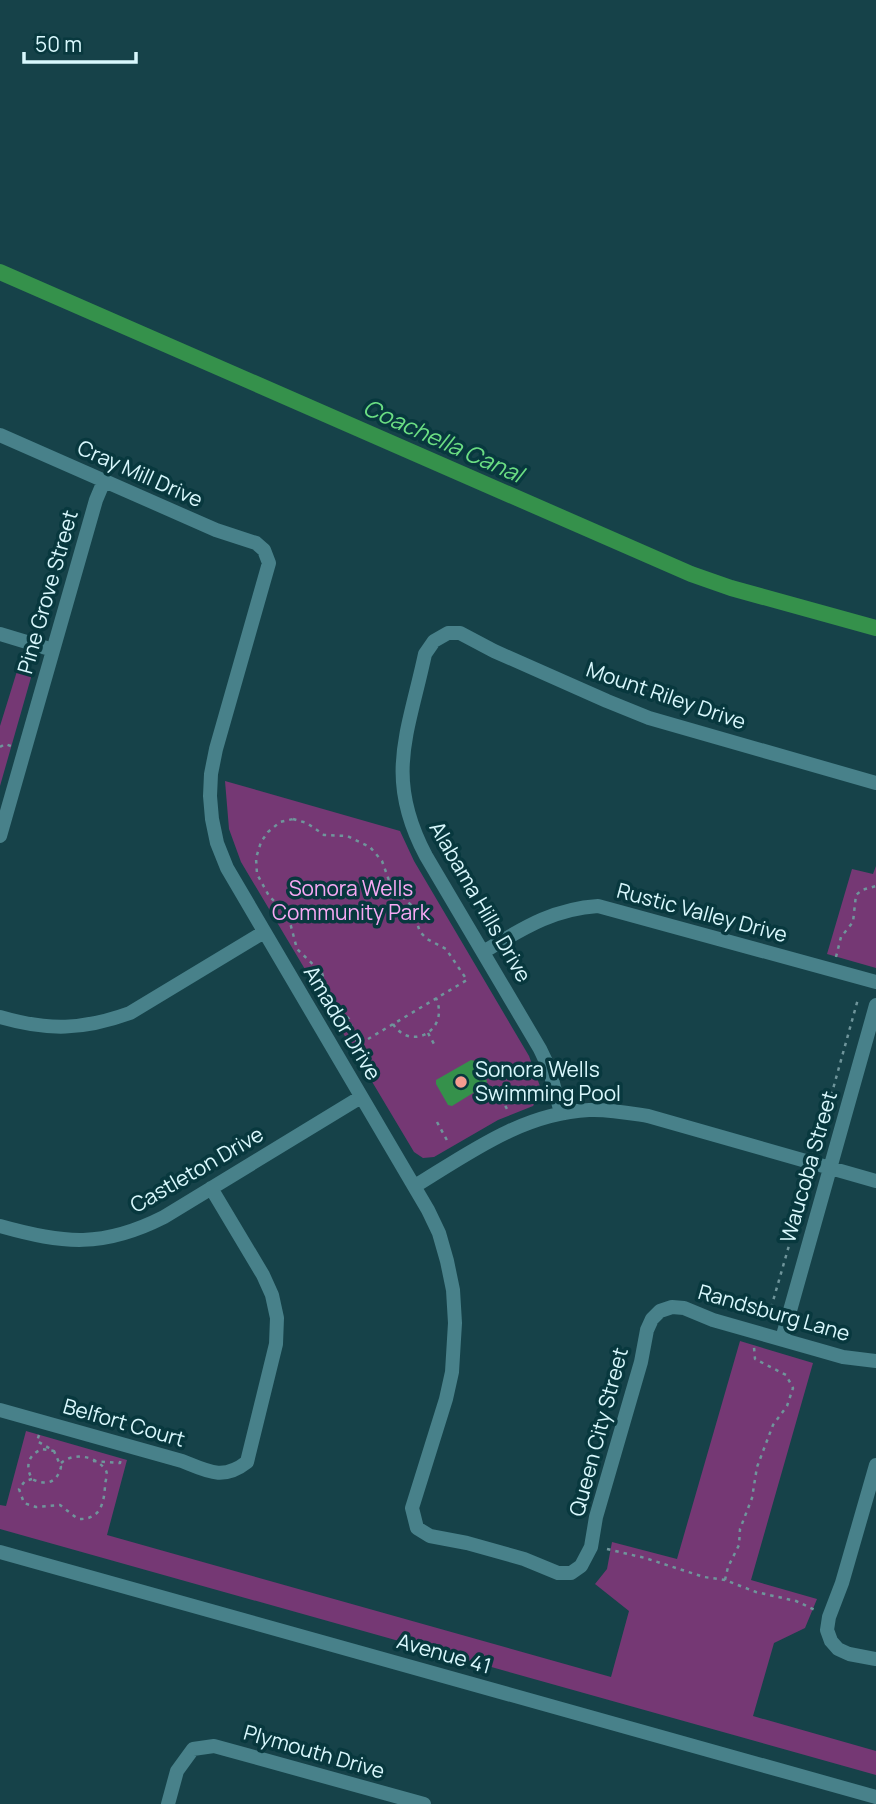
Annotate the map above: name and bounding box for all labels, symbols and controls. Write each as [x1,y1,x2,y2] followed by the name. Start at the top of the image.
[24,21,136,65] scale bar
[35,30,82,58] text: 50 m
[358,391,531,491] water label: Coachella Canal
[73,433,207,513] street label: Cray Mill Drive
[10,507,84,677] street label: Pine Grove Street
[583,655,750,735] street label: Mount Riley Drive
[423,816,538,987] street label: Alabama Hills Drive
[272,874,431,926] park label: Sonora Wells Community Park
[614,876,791,948] street label: Rustic Valley Drive
[298,960,388,1085] street label: Amador Drive
[475,1055,621,1107] place label: Sonora Wells Swimming Pool
[453,1074,469,1090] marker: Sonora Wells Swimming Pool
[773,1088,843,1246] street label: Waucoba Street
[125,1120,268,1219] street label: Castleton Drive
[695,1277,853,1347] street label: Randsburg Lane
[562,1344,634,1519] street label: Queen City Street
[60,1391,188,1453] street label: Belfort Court
[394,1626,495,1680] street label: Avenue 41
[240,1718,388,1785] street label: Plymouth Drive

